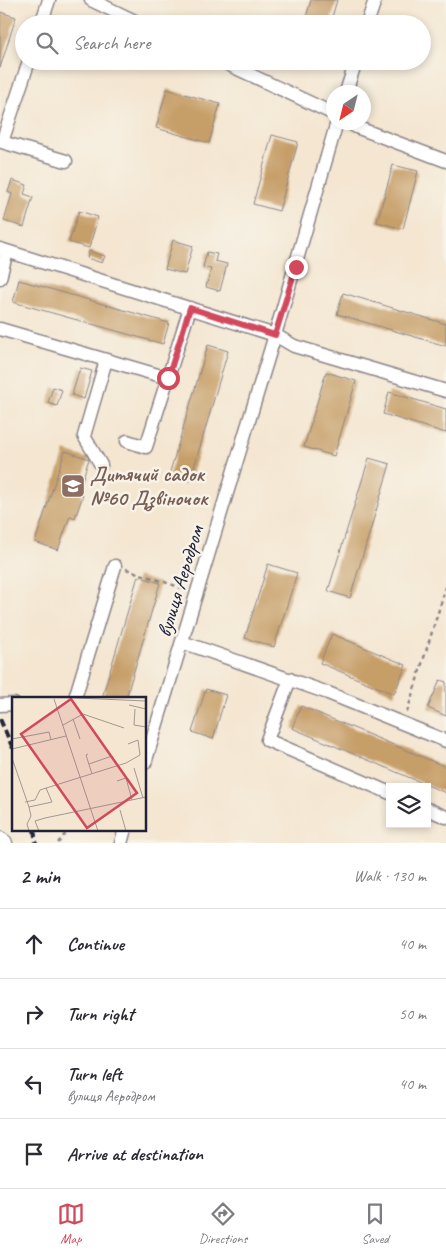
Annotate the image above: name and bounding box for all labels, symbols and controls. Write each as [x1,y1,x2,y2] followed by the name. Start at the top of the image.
[15,15,431,70] search box
[33,29,61,57] icon: search
[73,31,150,55] text: Search here
[326,85,371,130] north arrow
[285,256,308,279] route end
[157,367,180,390] route start
[90,461,209,512] place label: Дитячий садок №60 Дзвіночок
[60,473,86,499] school or university icon: Дитячий садок №60 Дзвіночок
[151,521,210,640] street label: вулиця Аеродром
[12,697,146,830] inset map
[386,783,431,828] map controls
[386,783,431,828] button: layers
[20,863,60,889] text: 2 min
[354,866,426,886] text: Walk · 130 m
[20,930,48,958] icon: ahead
[67,932,124,956] text: Continue
[399,934,426,954] text: 40 m
[20,1000,48,1028] icon: right
[67,1002,134,1026] text: Turn right
[399,1004,426,1024] text: 50 m
[67,1062,122,1086] text: Turn left
[20,1070,48,1098] icon: left
[399,1074,426,1094] text: 40 m
[67,1086,155,1106] text: вулиця Аеродром
[20,1140,48,1168] icon: arrive
[67,1142,203,1166] text: Arrive at destination
[57,1200,85,1247] tab: Map
[199,1200,247,1247] tab: Directions
[361,1200,389,1247] tab: Saved

